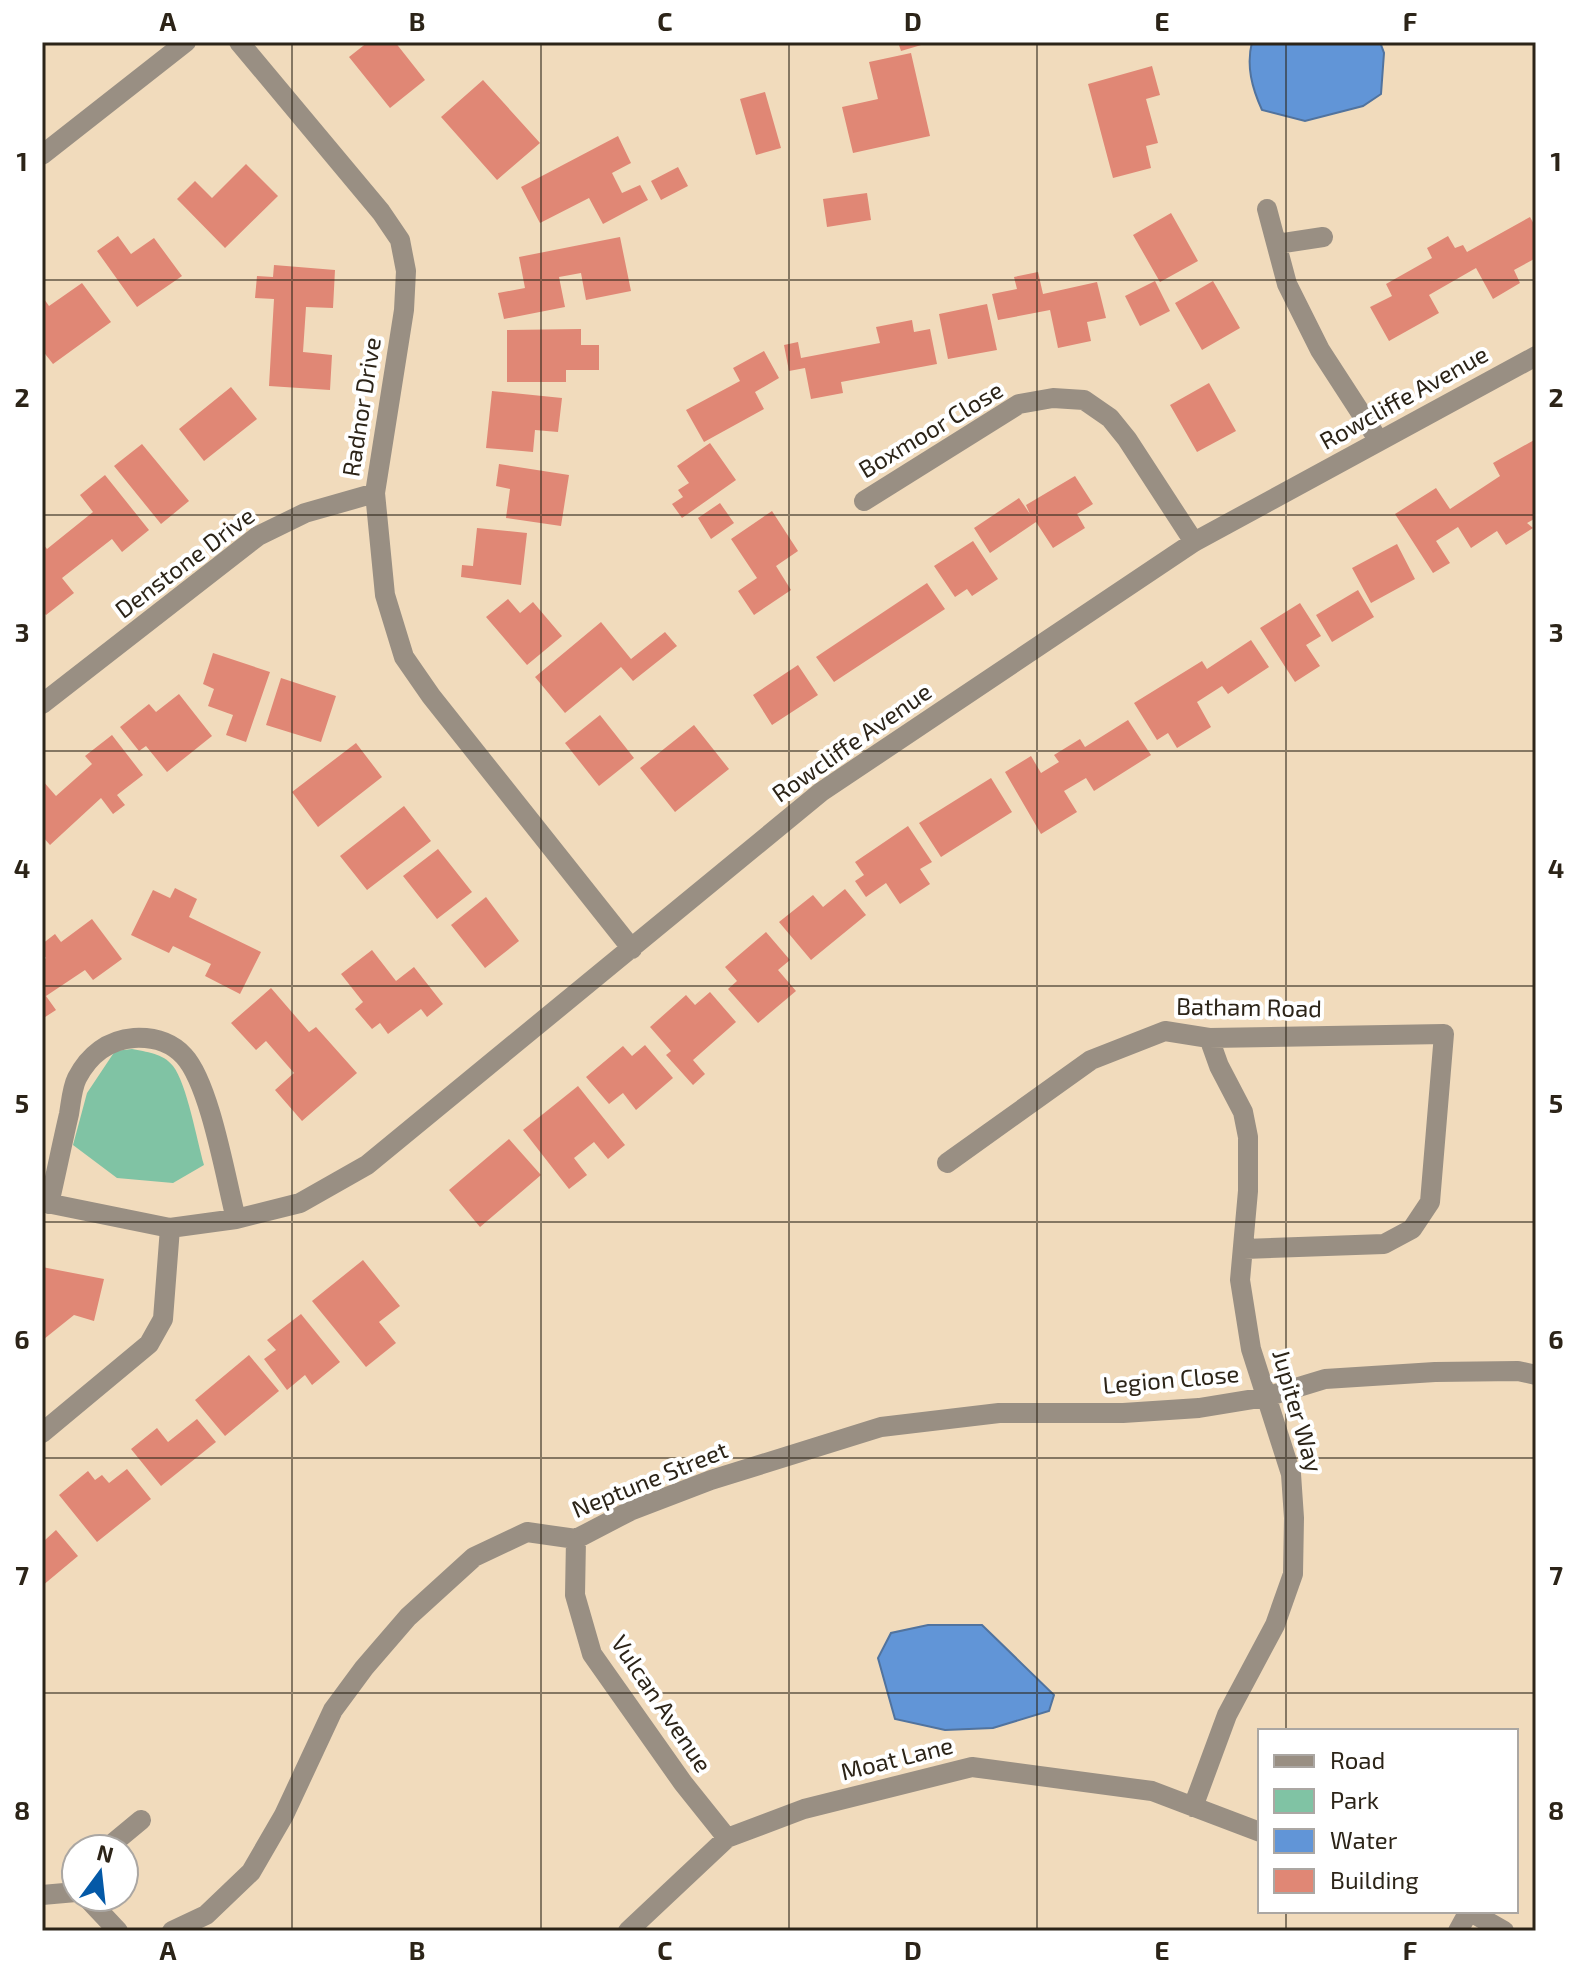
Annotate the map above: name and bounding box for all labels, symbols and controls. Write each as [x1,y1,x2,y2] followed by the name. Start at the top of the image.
[160,5,177,36] text: A
[409,5,425,36] text: B
[657,5,673,36] text: C
[904,5,922,36] text: D
[1154,5,1170,36] text: E
[1403,5,1417,36] text: F
[16,145,28,176] text: 1
[1550,145,1562,176] text: 1
[335,335,386,479] street label: Radnor Drive
[1314,338,1492,455] street label: Rowcliffe Avenue
[853,374,1008,483] street label: Boxmoor Close
[14,381,30,412] text: 2
[1548,381,1564,412] text: 2
[109,500,259,624] street label: Denstone Drive
[15,616,29,647] text: 3
[1549,616,1563,647] text: 3
[766,676,936,807] street label: Rowcliffe Avenue
[14,852,30,883] text: 4
[1548,852,1564,883] text: 4
[1176,991,1322,1022] street label: Batham Road
[15,1087,29,1118] text: 5
[1549,1087,1563,1118] text: 5
[14,1323,30,1354] text: 6
[1548,1323,1564,1354] text: 6
[1267,1346,1330,1476] street label: Jupiter Way
[1101,1358,1240,1399] street label: Legion Close
[567,1434,732,1523] street label: Neptune Street
[15,1559,29,1590] text: 7
[1549,1559,1563,1590] text: 7
[606,1629,719,1777] street label: Vulcan Avenue
[1258,1729,1518,1913] legend
[837,1730,956,1785] street label: Moat Lane
[1330,1745,1385,1774] text: Road
[1330,1785,1379,1814] text: Park
[14,1794,30,1825] text: 8
[1548,1794,1564,1825] text: 8
[1330,1825,1398,1854] text: Water
[60,1833,140,1913] north arrow
[94,1838,116,1867] text: N
[1330,1865,1419,1894] text: Building
[160,1934,177,1965] text: A
[409,1934,425,1965] text: B
[657,1934,673,1965] text: C
[904,1934,922,1965] text: D
[1154,1934,1170,1965] text: E
[1403,1934,1417,1965] text: F

